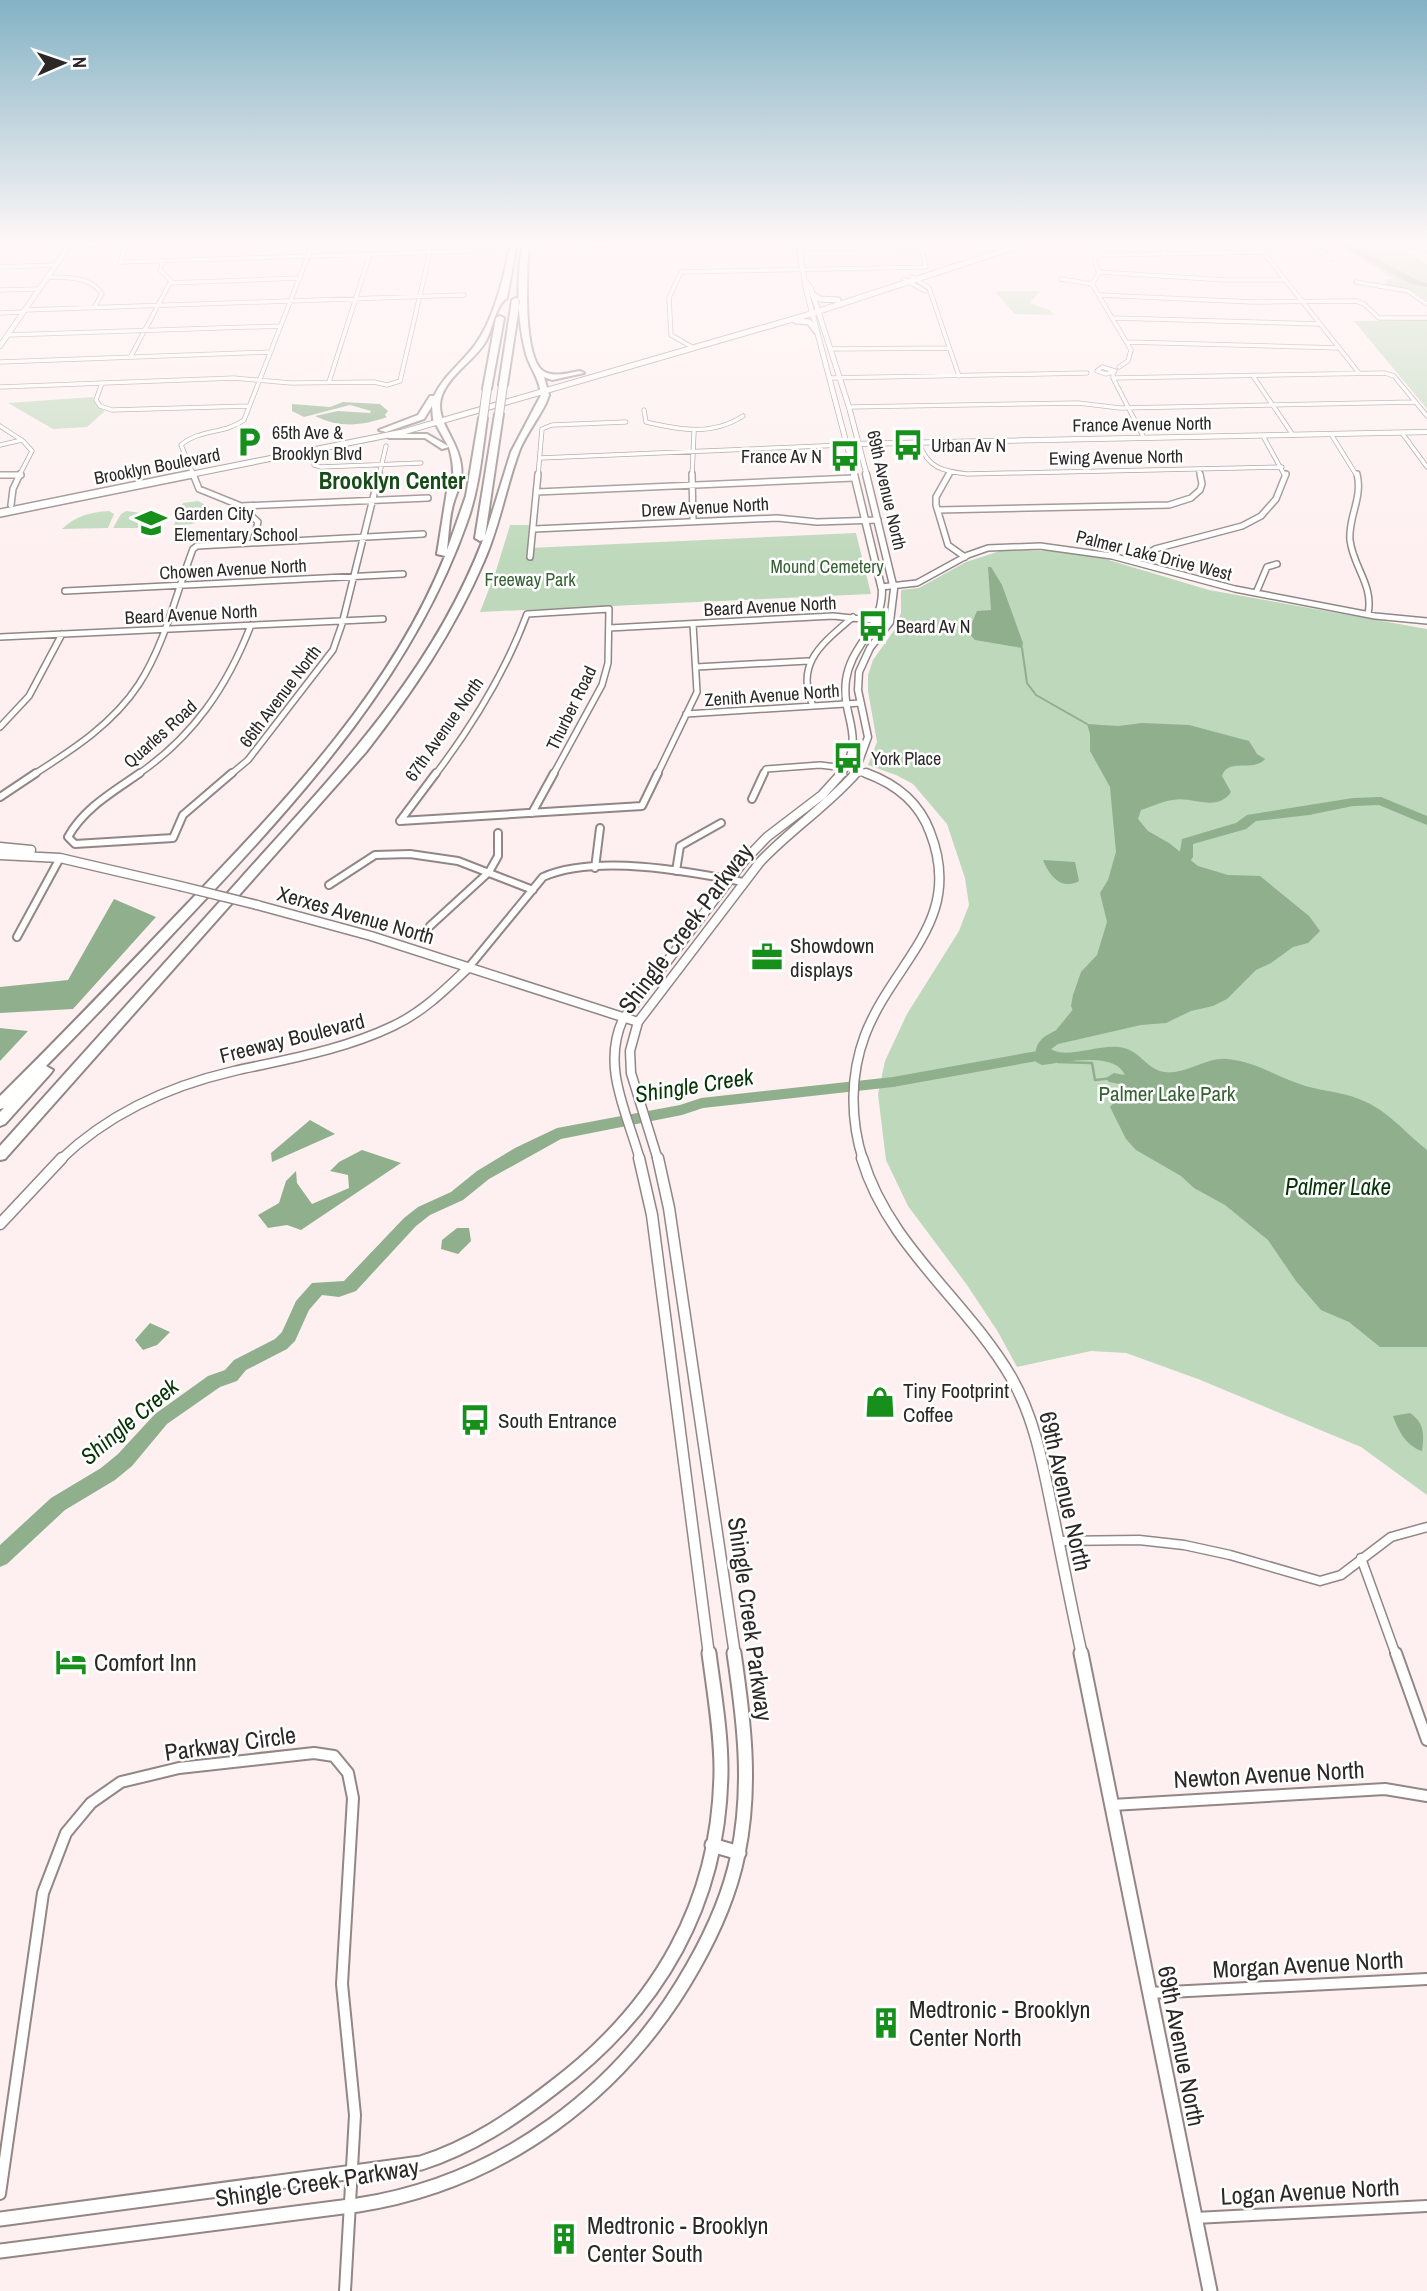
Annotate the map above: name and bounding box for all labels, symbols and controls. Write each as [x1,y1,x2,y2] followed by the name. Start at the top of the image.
[28,28,98,98] north arrow
[67,56,93,68] text: N
[1072,410,1212,438] street label: France Avenue North
[272,420,362,466] place label: 65th Ave & Brooklyn Blvd
[232,425,266,459] parking icon: 65th Ave & Brooklyn Blvd
[861,428,913,552] street label: 69th Avenue North
[891,428,925,462] bus stop icon: Urban Av N
[931,433,1006,458] place label: Urban Av N
[828,439,862,473] bus stop icon: France Av N
[92,442,222,490] street label: Brooklyn Boulevard
[1049,443,1183,471] street label: Ewing Avenue North
[741,444,822,469] place label: France Av N
[319,465,466,496] district label: Brooklyn Center
[641,491,769,523] street label: Drew Avenue North
[174,501,298,547] place label: Garden City Elementary School
[134,506,168,540] school or university icon: Garden City Elementary School
[1073,524,1235,586] street label: Palmer Lake Drive West
[159,553,307,585] street label: Chowen Avenue North
[770,554,884,579] park label: Mound Cemetery
[484,567,576,592] park label: Freeway Park
[703,590,837,622] street label: Beard Avenue North
[124,598,258,630] street label: Beard Avenue North
[856,609,890,643] bus stop icon: Beard Av N
[896,614,970,639] place label: Beard Av N
[233,640,327,752] street label: 66th Avenue North
[540,662,602,754] street label: Thurber Road
[399,672,489,786] street label: 67th Avenue North
[704,678,840,712] street label: Zenith Avenue North
[118,694,202,774] street label: Quarles Road
[831,741,865,775] bus stop icon: York Place
[871,746,941,771] place label: York Place
[610,836,760,1020] street label: Shingle Creek Parkway
[274,879,438,951] street label: Xerxes Avenue North
[790,931,874,984] place label: Showdown displays
[750,940,784,974] office icon: Showdown displays
[217,1006,367,1070] street label: Freeway Boulevard
[633,1060,757,1110] water label: Shingle Creek
[1099,1079,1236,1108] park label: Palmer Lake Park
[1285,1171,1391,1202] water label: Palmer Lake
[73,1370,186,1471] water label: Shingle Creek
[903,1376,1009,1429] place label: Tiny Footprint Coffee
[863,1385,897,1419] shop icon: Tiny Footprint Coffee
[458,1403,492,1437] bus stop icon: South Entrance
[498,1406,617,1435] place label: South Entrance
[1032,1408,1100,1574] street label: 69th Avenue North
[721,1515,781,1723] street label: Shingle Creek Parkway
[54,1645,88,1679] hotel icon: Comfort Inn
[94,1646,197,1678] place label: Comfort Inn
[162,1718,298,1768] street label: Parkway Circle
[1173,1753,1365,1795] street label: Newton Avenue North
[1212,1943,1404,1985] street label: Morgan Avenue North
[1151,1963,1213,2129] street label: 69th Avenue North
[909,1993,1091,2053] place label: Medtronic - Brooklyn Center North
[869,2006,903,2040] building icon: Medtronic - Brooklyn Center North
[213,2150,421,2214] street label: Shingle Creek Parkway
[1220,2170,1400,2212] street label: Logan Avenue North
[587,2209,769,2269] place label: Medtronic - Brooklyn Center South
[547,2222,581,2256] building icon: Medtronic - Brooklyn Center South

